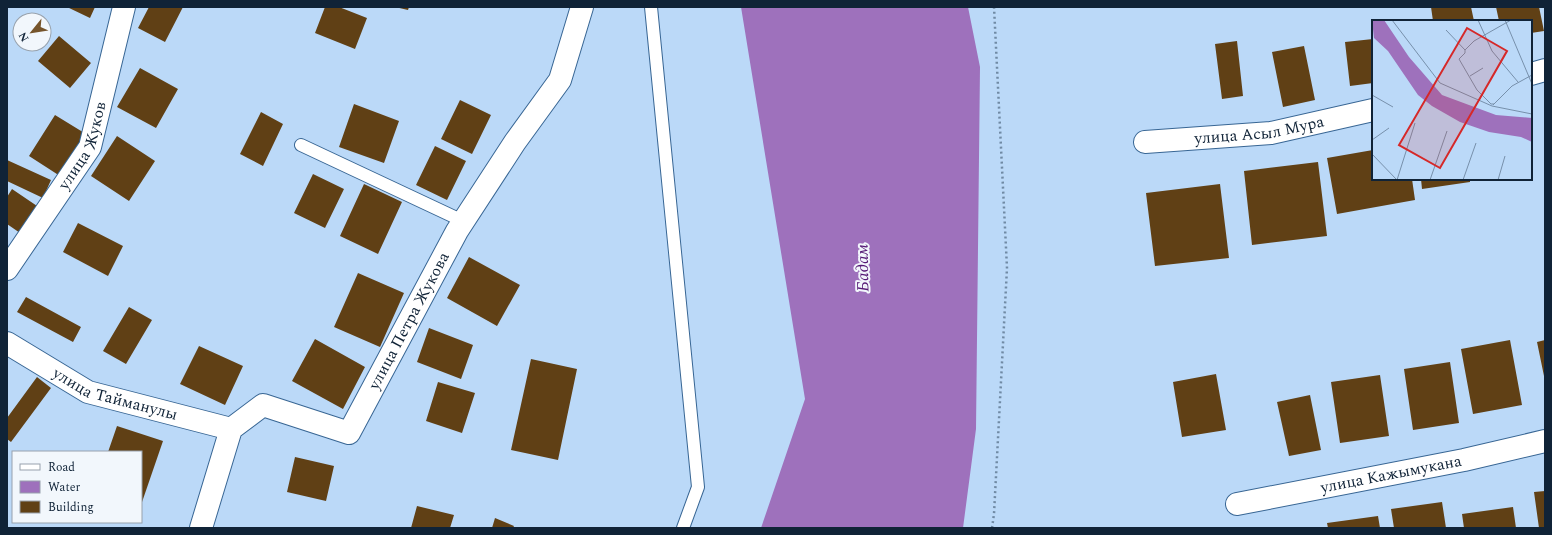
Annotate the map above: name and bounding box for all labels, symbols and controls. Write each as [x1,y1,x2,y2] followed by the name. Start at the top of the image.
[12,12,52,52] north arrow
[1372,20,1532,180] inset map
[14,29,33,45] text: N
[52,99,113,195] street label: улица Жуков
[1193,109,1327,151] street label: улица Асыл Мура
[850,243,876,292] water label: Бадам
[362,248,456,395] street label: улица Петра Жукова
[47,361,180,427] street label: улица Тайманулы
[1318,449,1464,500] street label: улица Кажымукана
[12,451,142,523] legend
[48,458,75,477] text: Road
[48,478,80,497] text: Water
[48,498,94,517] text: Building

